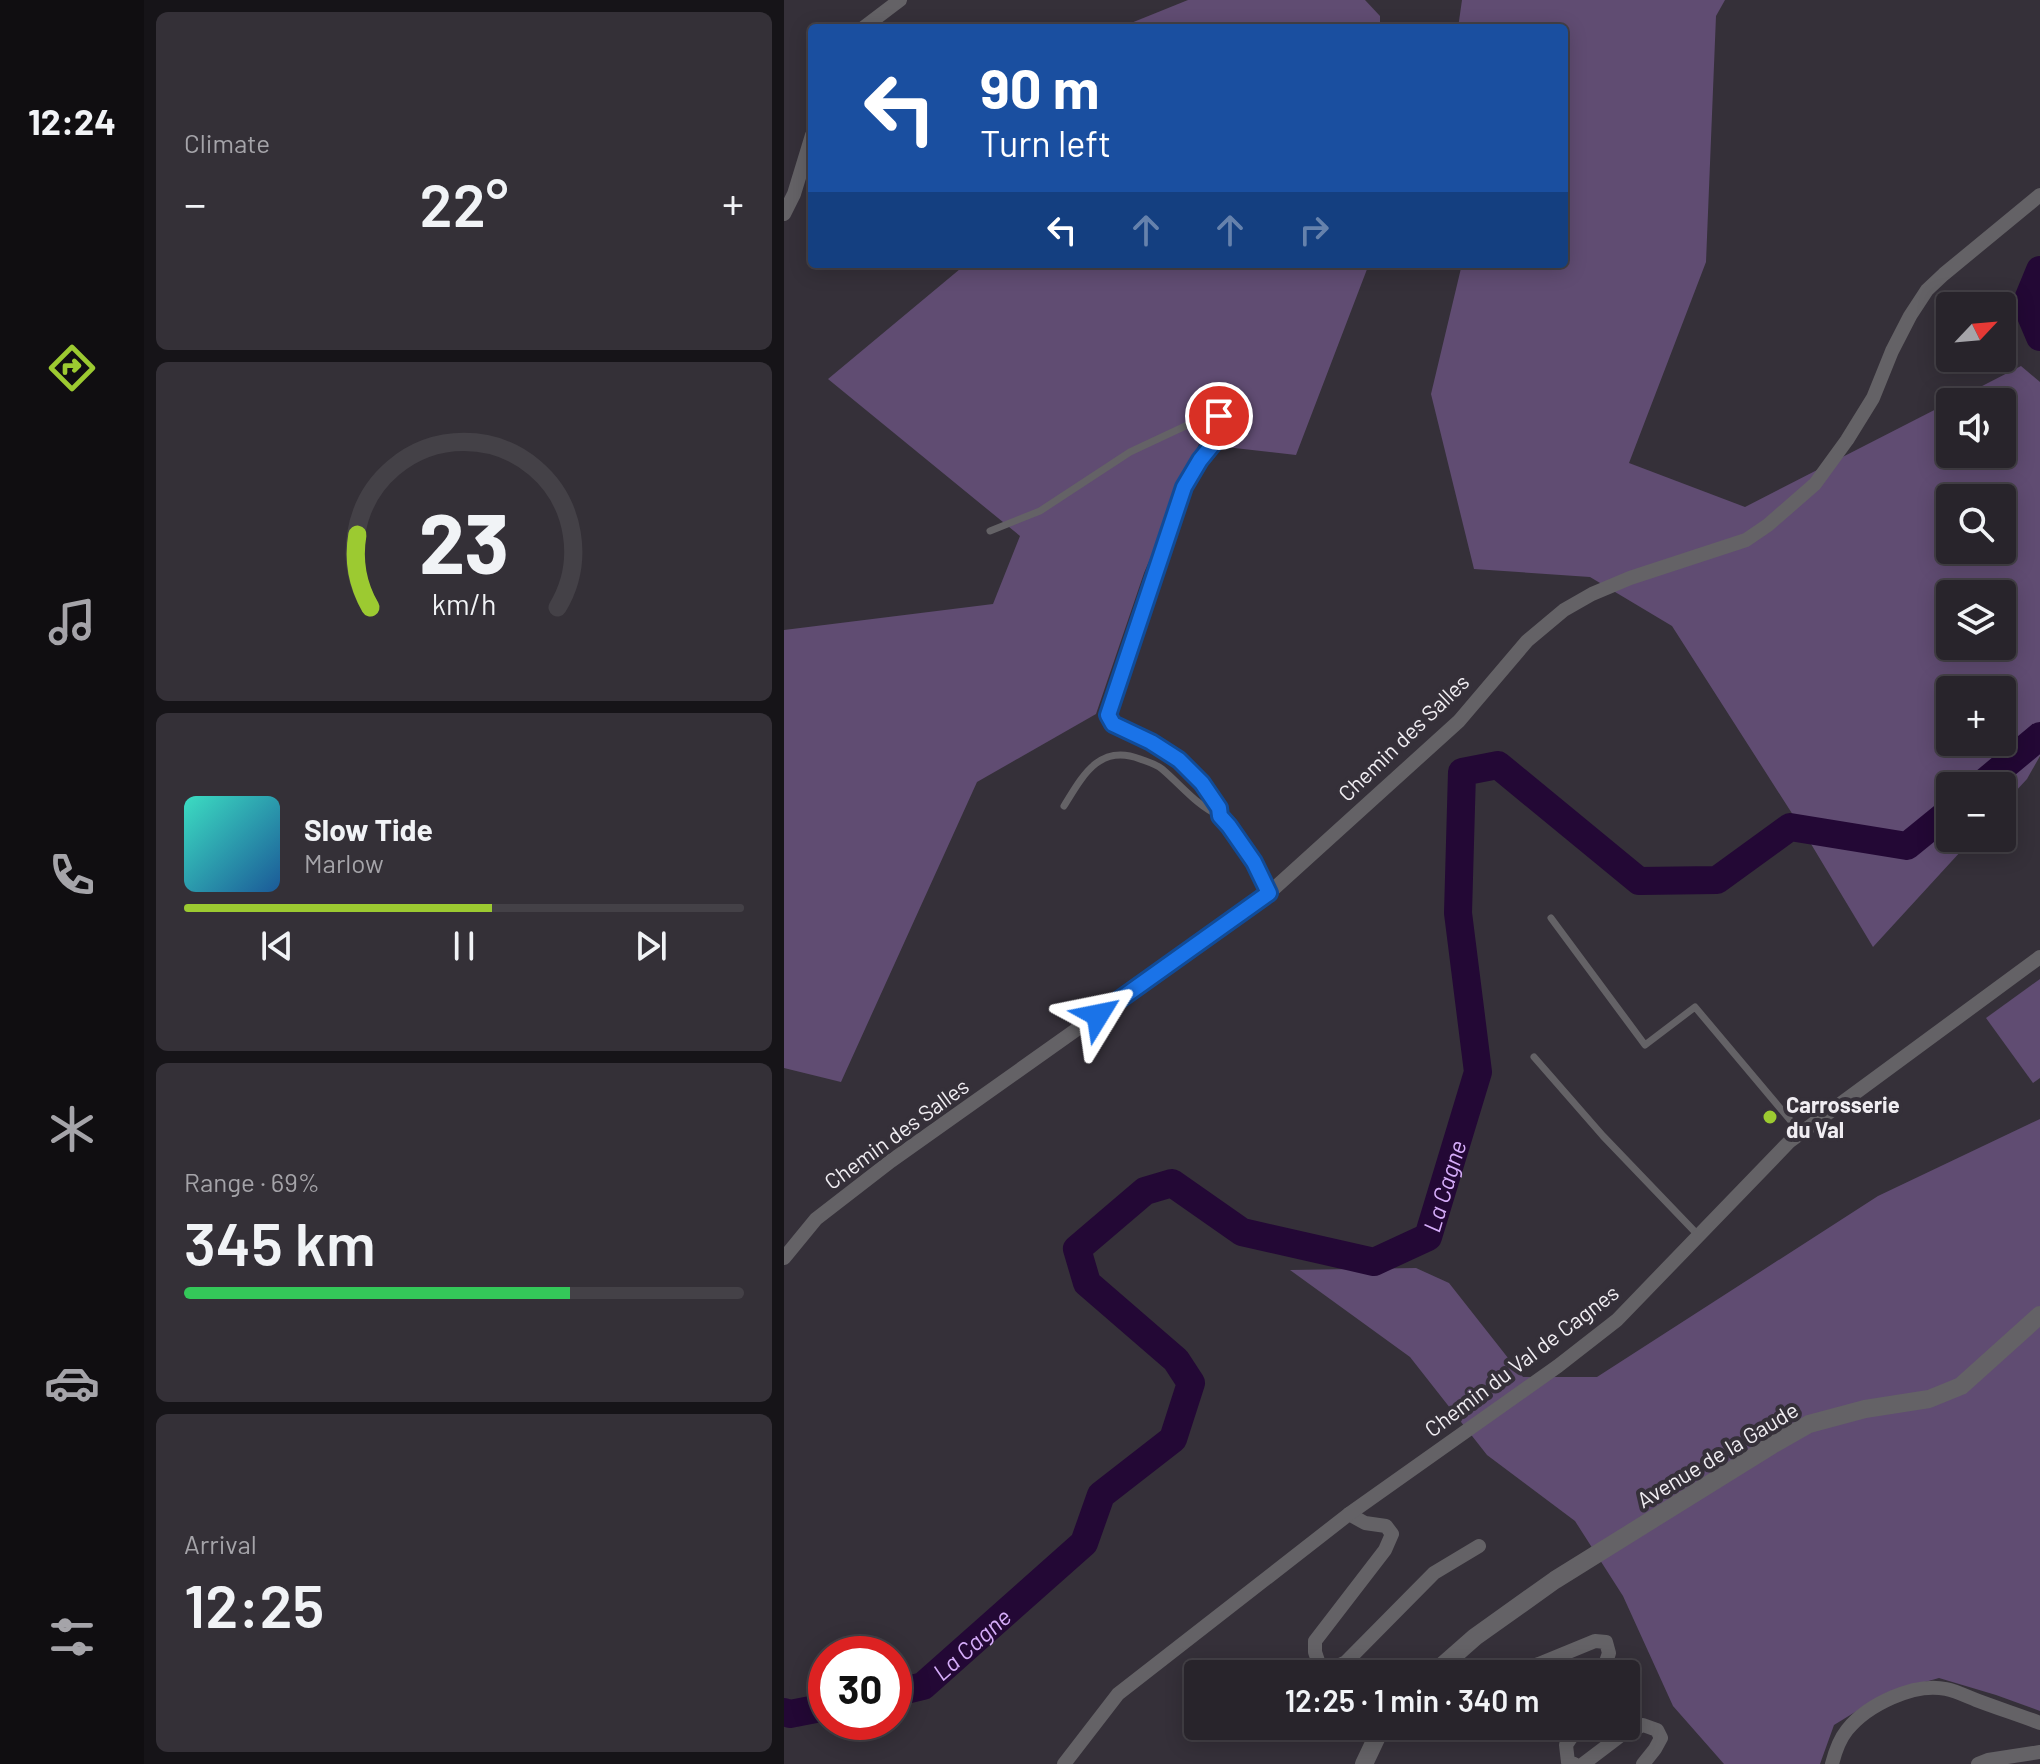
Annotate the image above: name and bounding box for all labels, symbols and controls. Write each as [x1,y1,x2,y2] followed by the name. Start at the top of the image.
[980,53,1100,120] text: 90 m
[848,56,952,160] icon: left
[28,99,116,142] text: 12:24
[980,121,1111,164] text: Turn left
[184,127,270,158] text: Climate
[420,167,508,239] text: 22°
[184,176,206,229] text: −
[722,176,744,229] text: +
[1040,208,1084,252] icon: left
[1124,208,1168,252] icon: ahead
[1208,208,1252,252] icon: ahead
[1292,208,1336,252] icon: right
[1936,292,2016,372] north arrow
[1936,292,2016,852] map controls
[44,340,100,396] icon: directions
[1185,382,1253,450] pin
[1936,388,2016,468] button: sound
[1197,394,1241,438] icon: arrive
[1936,484,2016,564] button: search
[419,490,509,590] text: 23
[1936,580,2016,660] button: layers
[432,586,496,621] text: km/h
[44,594,100,650] icon: music
[1332,668,1474,806] street label: Chemin des Salles
[1936,676,2016,756] button: +
[1936,772,2016,852] button: −
[304,811,433,847] text: Slow Tide
[44,847,100,903] icon: phone
[304,847,384,878] text: Marlow
[255,924,299,968] icon: previous
[442,924,486,968] icon: pause
[629,924,673,968] icon: next
[1056,973,1140,1057] position arrow
[819,1072,973,1194] street label: Chemin des Salles
[1786,1091,1900,1142] place label: Carrosserie du Val
[44,1101,100,1157] icon: climate
[1761,1108,1779,1126] marker: Carrosserie du Val
[1416,1136,1471,1235] water label: La Cagne
[184,1166,320,1197] text: Range · 69%
[184,1206,376,1278] text: 345 km
[1419,1279,1623,1441] street label: Chemin du Val de Cagnes
[44,1355,100,1411] icon: car
[1632,1396,1802,1512] street label: Avenue de la Gaude
[184,1528,257,1559] text: Arrival
[184,1568,324,1640] text: 12:25
[926,1601,1016,1686] water label: La Cagne
[44,1609,100,1665] icon: filters
[808,1636,912,1740] speed limit sign: 30
[1285,1682,1539,1718] text: 12:25 · 1 min · 340 m

